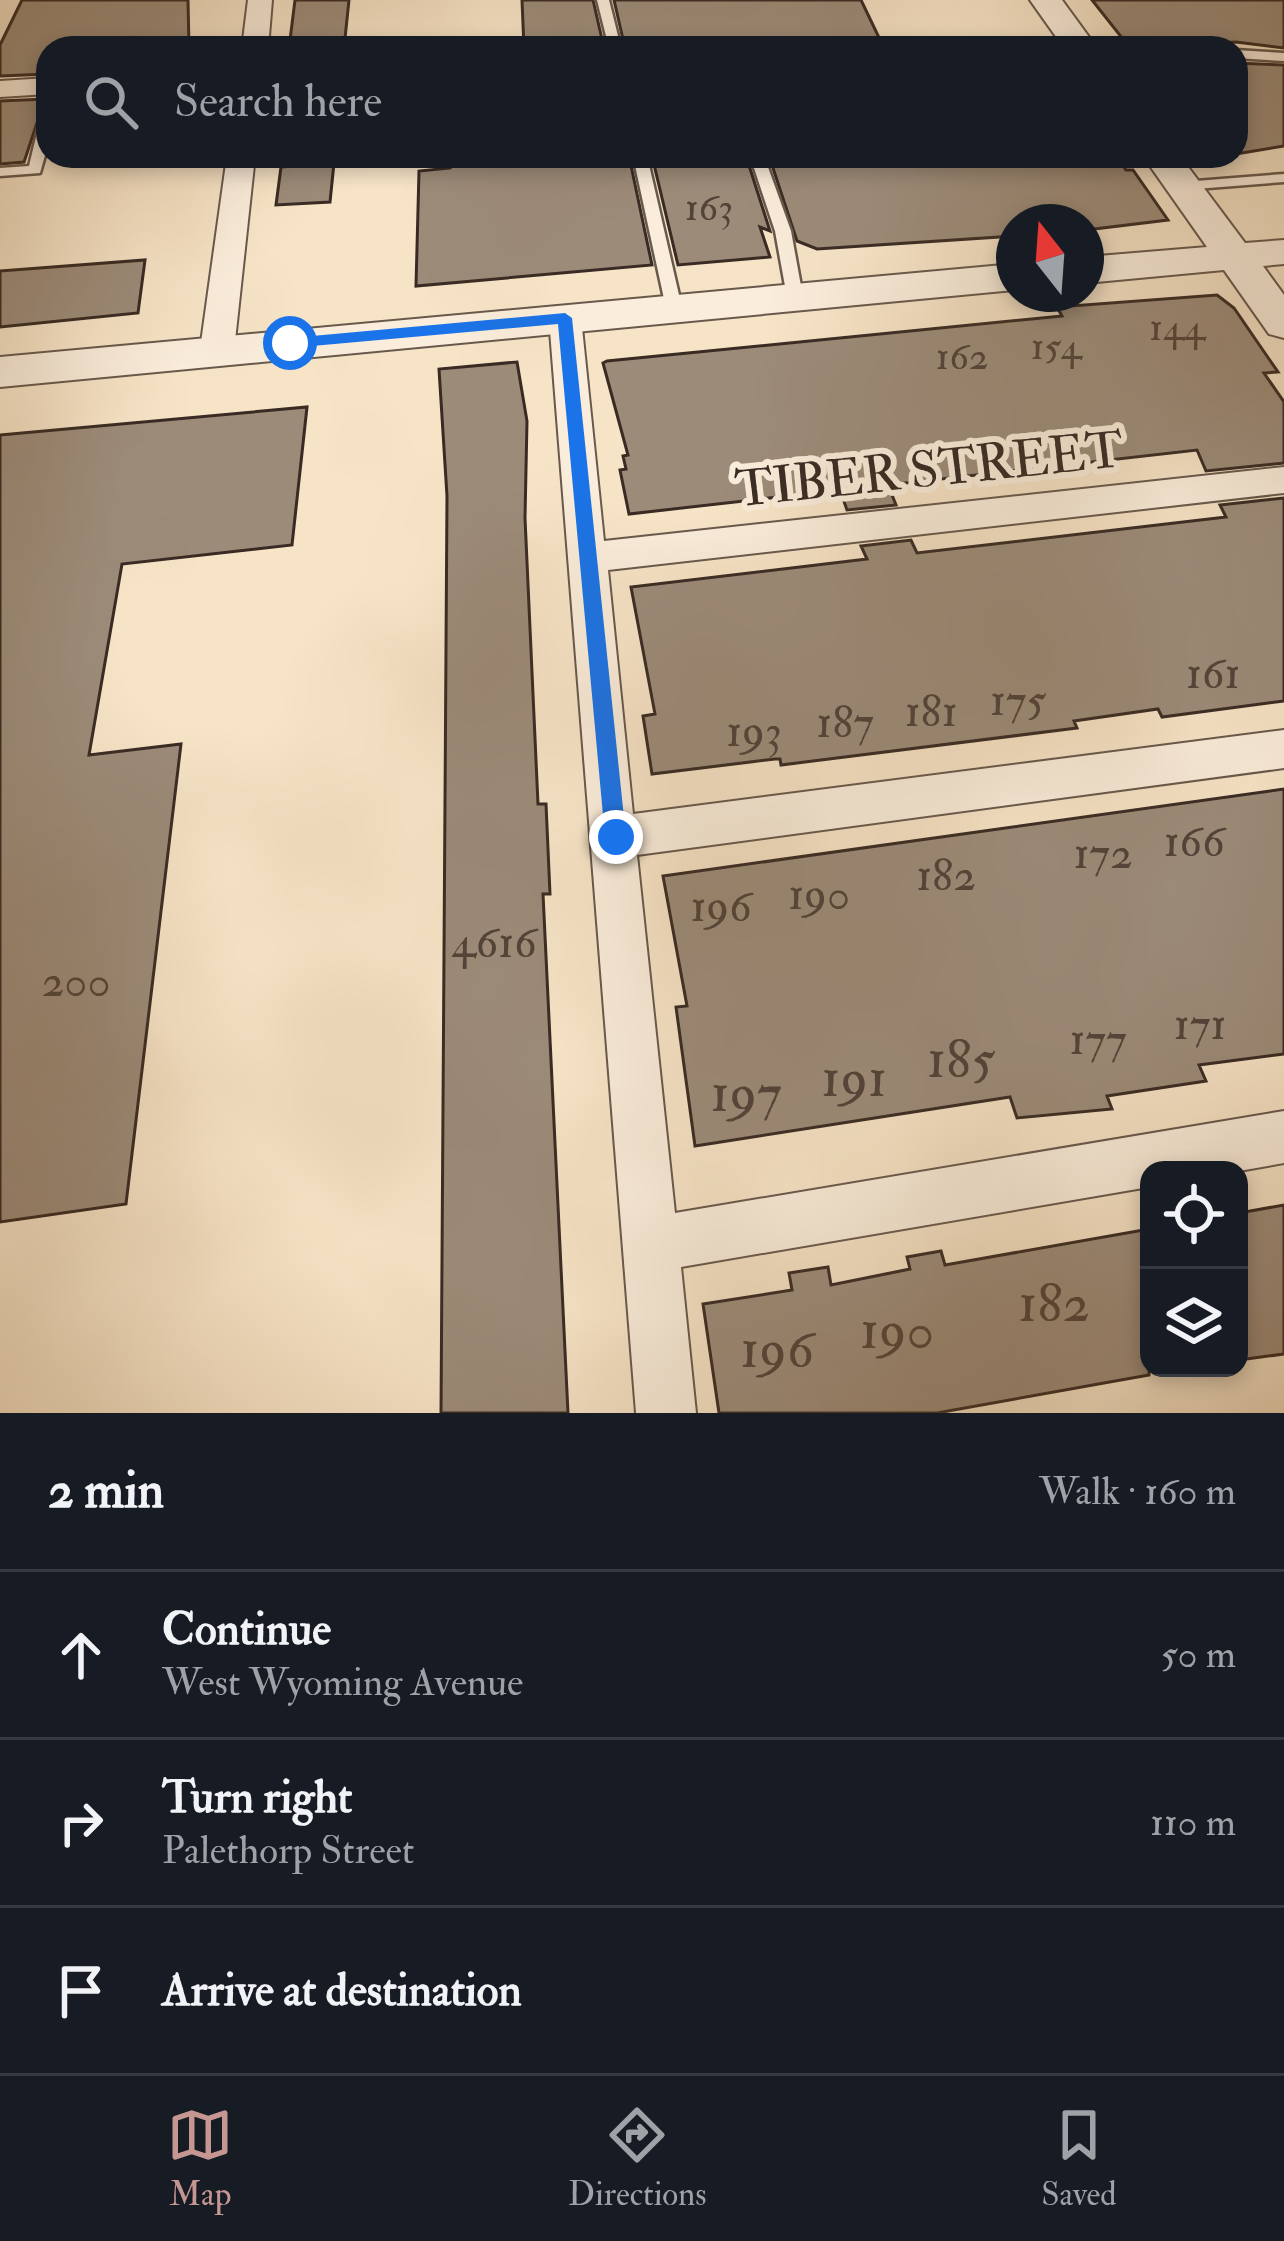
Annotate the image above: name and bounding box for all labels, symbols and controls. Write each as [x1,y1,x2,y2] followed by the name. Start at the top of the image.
[36,36,1248,168] search box
[78,69,144,135] icon: search
[174,74,382,130] text: Search here
[685,183,733,232] house number: 163
[996,204,1104,312] north arrow
[1149,303,1207,352] house number: 144
[263,316,317,370] route start
[1031,322,1083,371] house number: 154
[935,332,989,381] house number: 162
[732,418,1126,522] street label: TIBER STREET
[1186,646,1240,702] house number: 161
[990,673,1046,729] house number: 175
[904,684,958,740] house number: 181
[816,695,874,751] house number: 187
[726,704,782,760] house number: 193
[589,810,643,864] route end
[1163,814,1227,870] house number: 166
[1073,826,1133,882] house number: 172
[916,848,976,904] house number: 182
[788,867,850,923] house number: 190
[690,879,754,935] house number: 196
[451,915,539,971] house number: 4616
[42,954,110,1010] house number: 200
[1174,997,1226,1053] house number: 171
[1069,1012,1127,1068] house number: 177
[927,1026,995,1094] house number: 185
[821,1045,887,1113] house number: 191
[710,1060,782,1128] house number: 197
[1140,1161,1248,1377] map controls
[1140,1161,1248,1269] button: locate
[1140,1269,1248,1377] button: layers
[1018,1270,1090,1338] house number: 182
[860,1297,934,1365] house number: 190
[740,1316,817,1384] house number: 196
[48,1459,164,1523] text: 2 min
[1039,1467,1236,1516] text: Walk · 160 m
[162,1602,331,1658] text: Continue
[48,1622,114,1688] icon: ahead
[1161,1630,1236,1679] text: 50 m
[162,1658,523,1707] text: West Wyoming Avenue
[162,1770,352,1826] text: Turn right
[48,1790,114,1856] icon: right
[1150,1798,1236,1847] text: 110 m
[162,1826,414,1875] text: Palethorp Street
[48,1958,114,2024] icon: arrive
[162,1963,522,2019] text: Arrive at destination
[167,2102,233,2215] tab: Map
[568,2102,707,2215] tab: Directions
[1041,2102,1117,2215] tab: Saved

